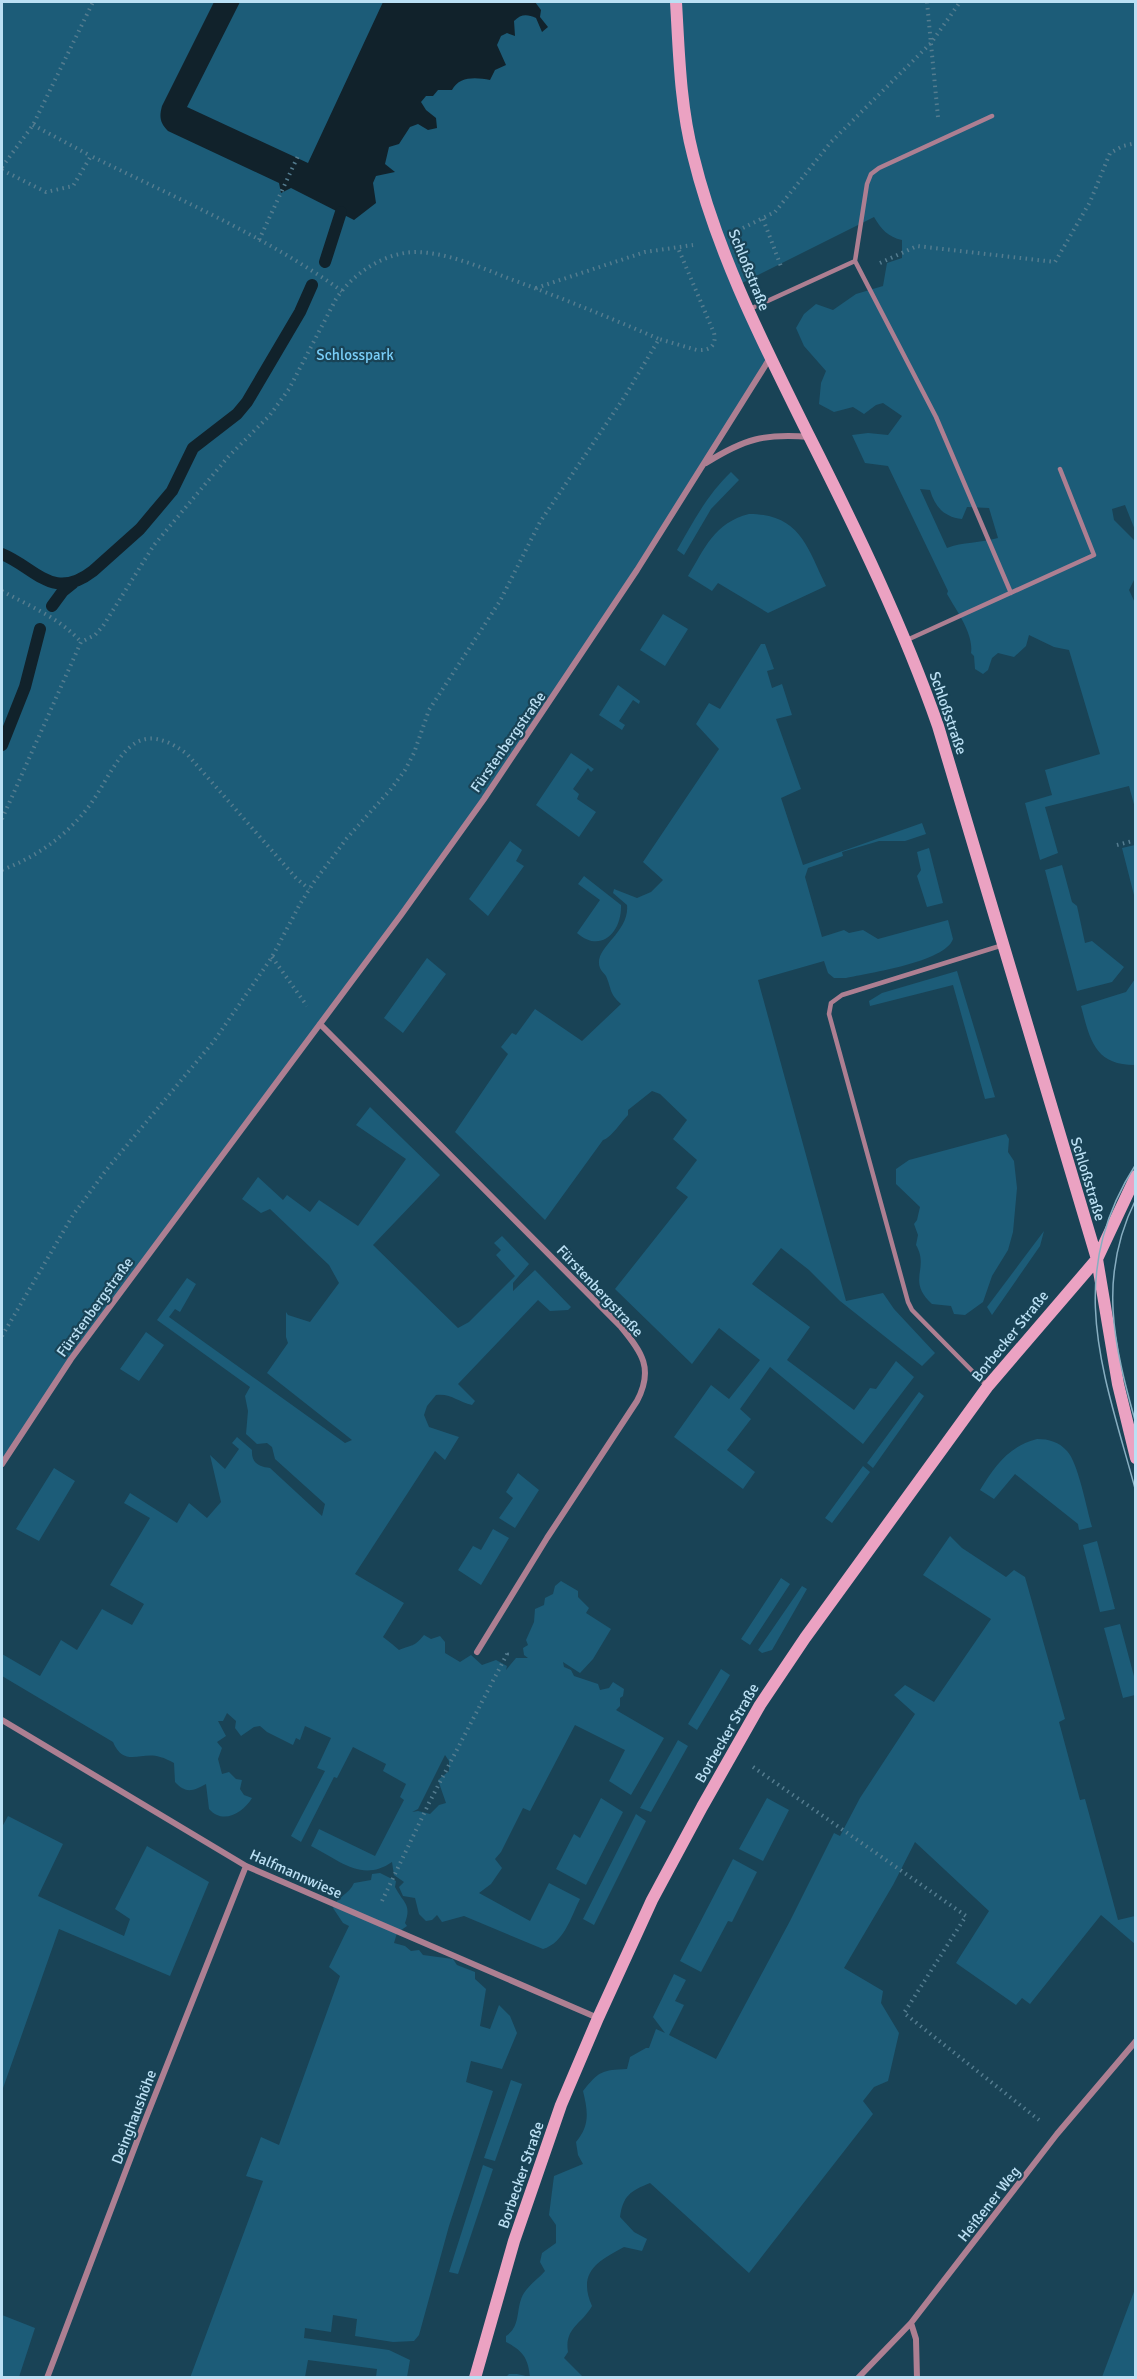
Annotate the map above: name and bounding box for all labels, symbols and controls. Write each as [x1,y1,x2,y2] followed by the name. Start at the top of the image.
[724,226,774,314] street label: Schloßstraße
[316,346,394,364] park label: Schlosspark
[925,669,971,757] street label: Schloßstraße
[467,688,549,796] street label: Fürstenbergstraße
[1067,1135,1109,1223] street label: Schloßstraße
[553,1241,647,1341] street label: Fürstenbergstraße
[53,1254,137,1360] street label: Fürstenbergstraße
[968,1287,1052,1385] street label: Borbecker Straße
[691,1680,763,1786] street label: Borbecker Straße
[247,1846,345,1902] street label: Halfmannwiese
[108,2067,160,2167] street label: Deinghaushöhe
[494,2119,548,2231] street label: Borbecker Straße
[954,2163,1024,2245] street label: Heißener Weg

